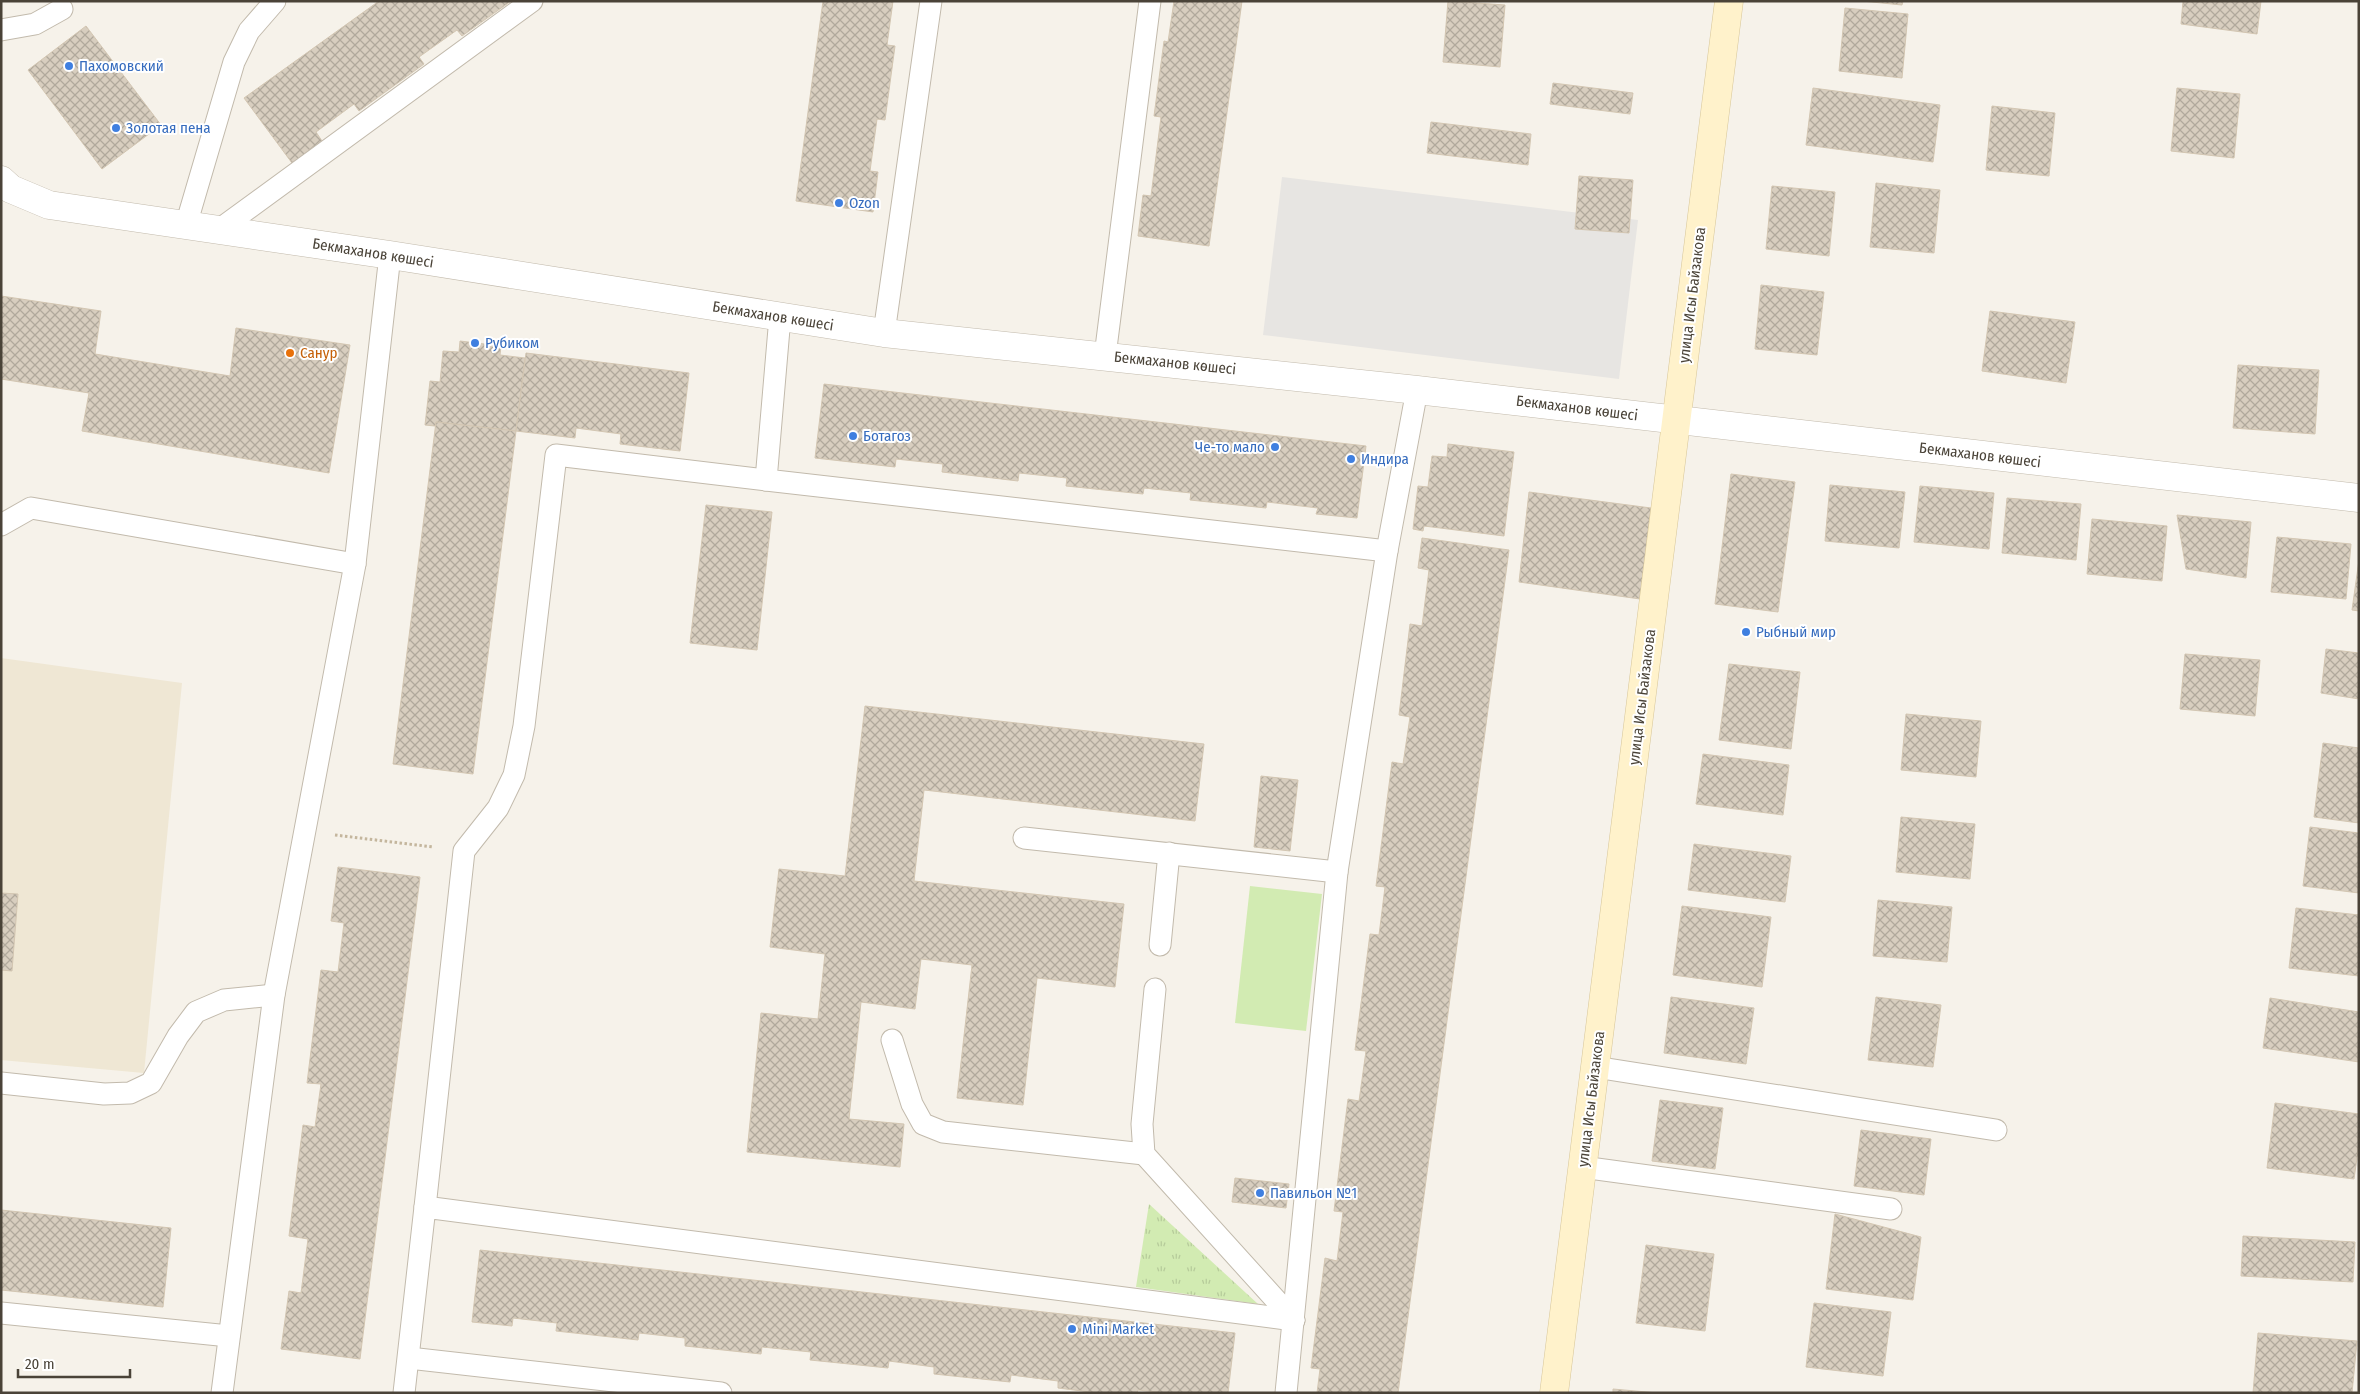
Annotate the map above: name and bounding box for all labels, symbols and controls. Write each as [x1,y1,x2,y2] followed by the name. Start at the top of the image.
[79,57,164,75] place label: Пахомовский
[63,60,75,72] marker: Пахомовский
[126,119,211,137] place label: Золотая пена
[110,122,122,134] marker: Золотая пена
[849,194,880,212] place label: Ozon
[833,197,845,209] marker: Ozon
[1675,226,1709,364] street label: улица Исы Байзакова
[311,235,435,271] street label: Бекмаханов көшесі
[711,298,835,334] street label: Бекмаханов көшесі
[485,334,539,352] place label: Рубиком
[469,337,481,349] marker: Рубиком
[300,344,338,362] place label: Санур
[284,347,296,359] marker: Санур
[1113,348,1237,378] street label: Бекмаханов көшесі
[1515,392,1639,424] street label: Бекмаханов көшесі
[863,427,911,445] place label: Ботагоз
[847,430,859,442] marker: Ботагоз
[1195,438,1265,456] place label: Че-то мало
[1918,439,2042,471] street label: Бекмаханов көшесі
[1269,441,1281,453] marker: Че-то мало
[1361,450,1409,468] place label: Индира
[1345,453,1357,465] marker: Индира
[1756,623,1836,641] place label: Рыбный мир
[1740,626,1752,638] marker: Рыбный мир
[1625,628,1659,766] street label: улица Исы Байзакова
[1574,1030,1608,1168] street label: улица Исы Байзакова
[1270,1184,1357,1202] place label: Павильон №1
[1254,1187,1266,1199] marker: Павильон №1
[1082,1320,1154,1338] place label: Mini Market
[1066,1323,1078,1335] marker: Mini Market
[18,1346,130,1378] scale bar
[25,1355,55,1373] text: 20 m

